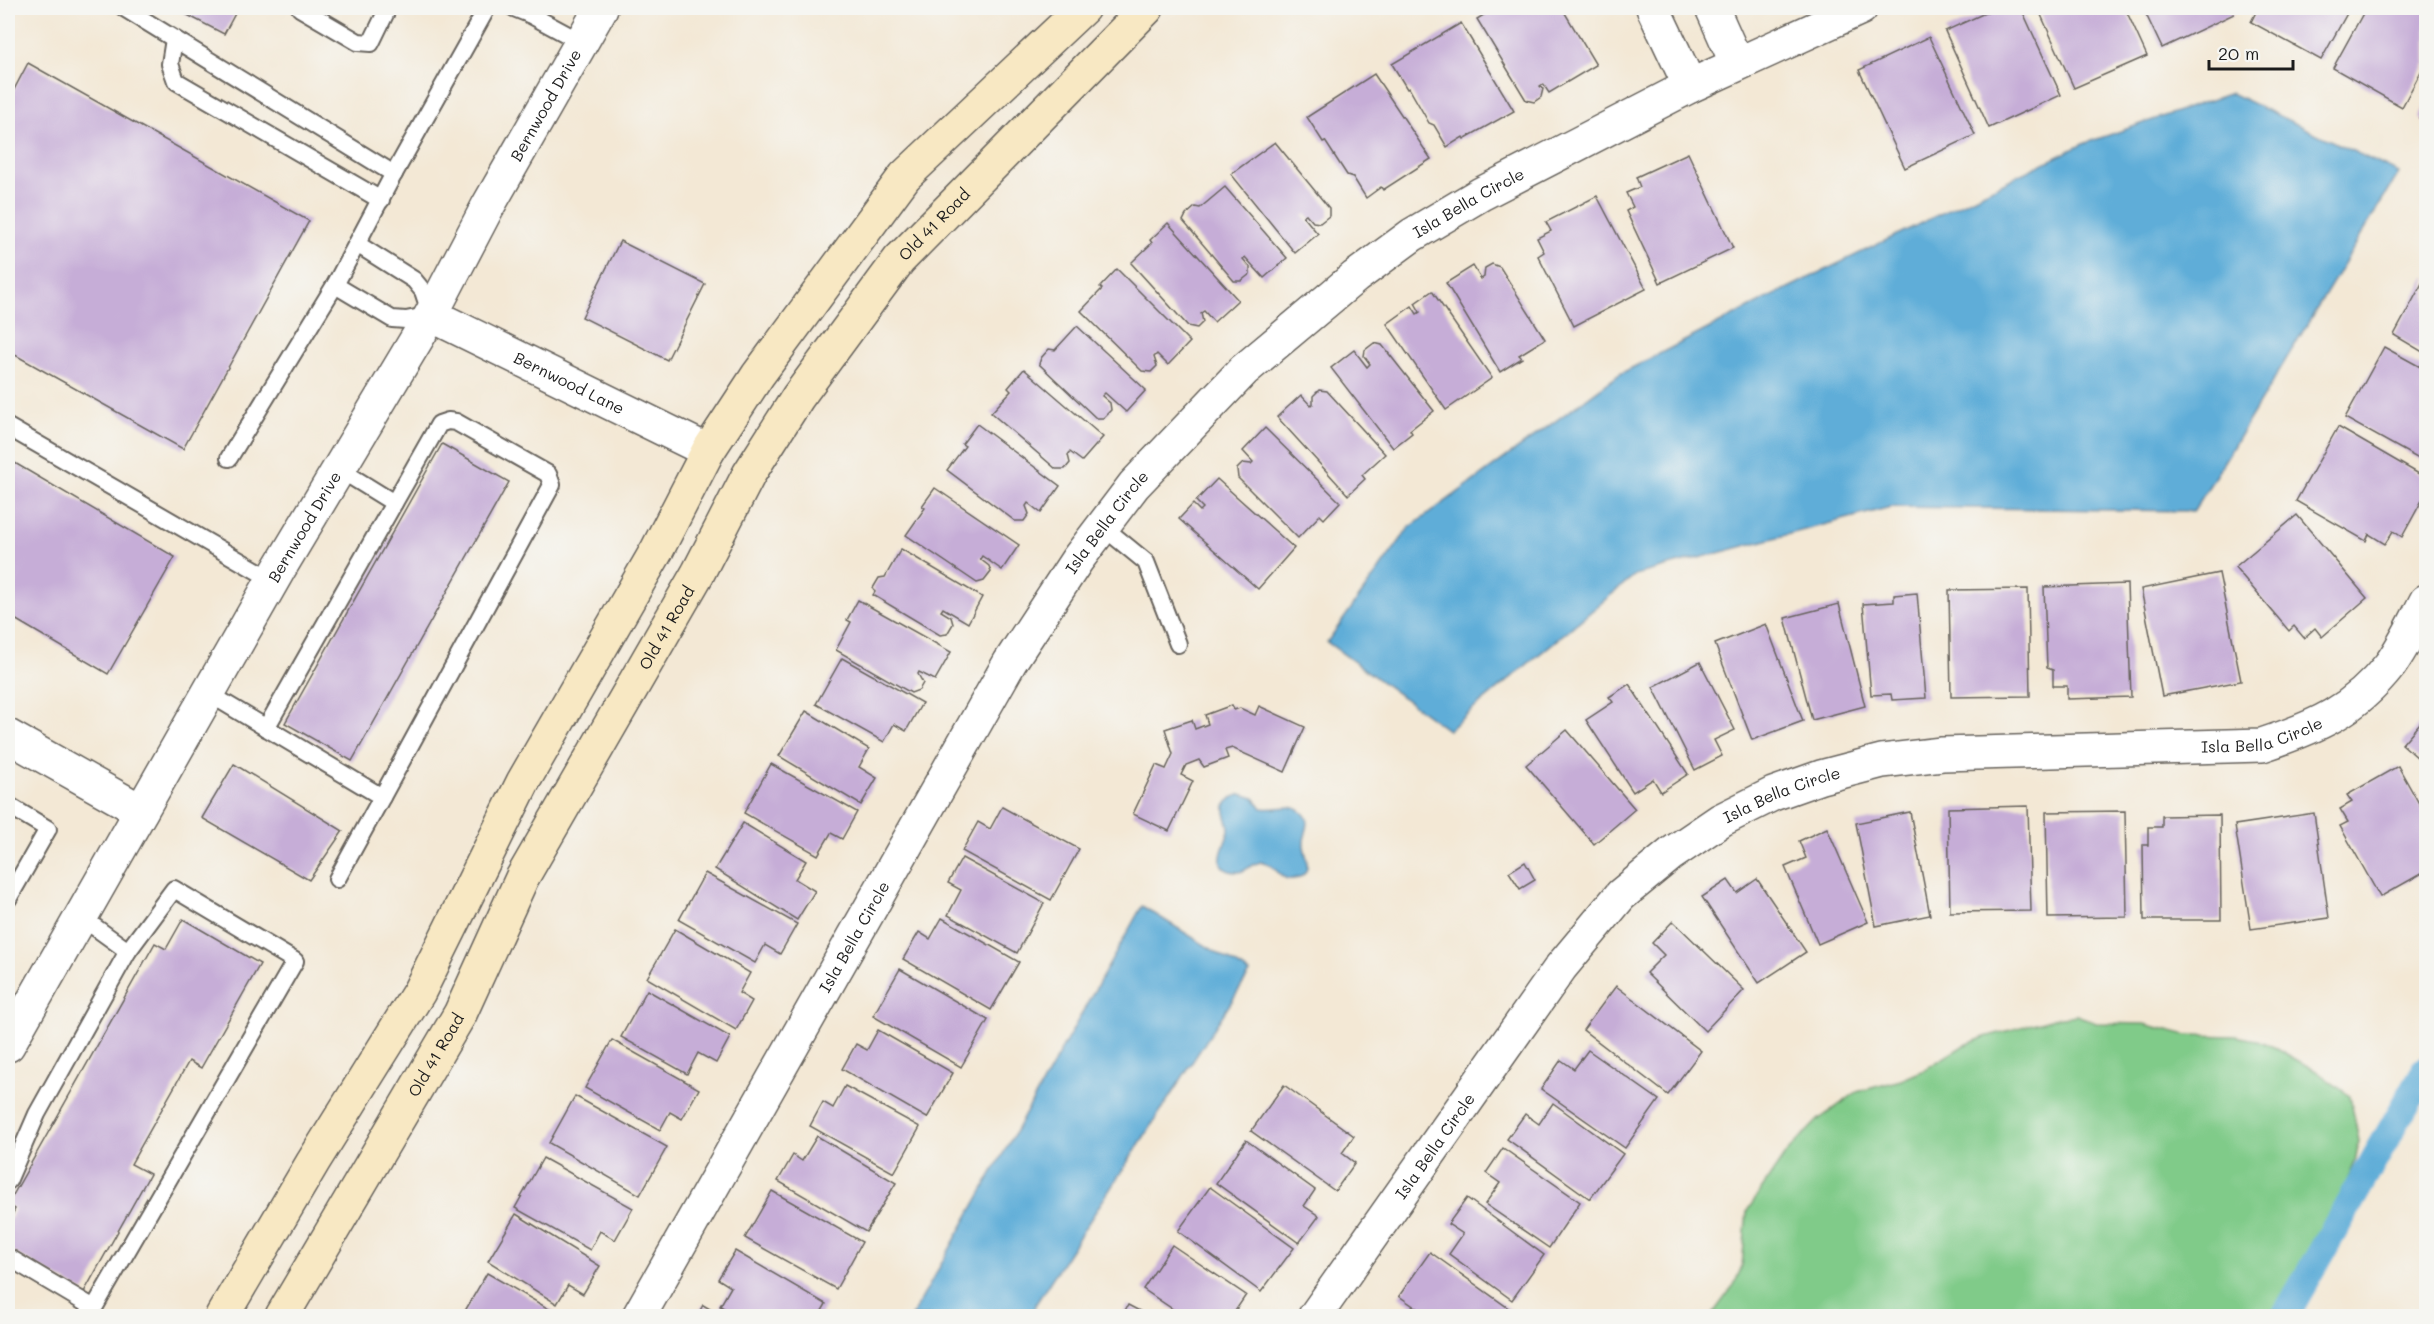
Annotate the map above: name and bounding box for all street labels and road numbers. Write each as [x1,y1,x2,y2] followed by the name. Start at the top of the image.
[505,45,585,165] street label: Bernwood Drive
[1409,163,1528,242] street label: Isla Bella Circle
[893,183,974,265] street label: Old 41 Road
[511,346,628,418] street label: Bernwood Lane
[1060,466,1152,577] street label: Isla Bella Circle
[263,467,345,586] street label: Bernwood Drive
[634,582,698,673] street label: Old 41 Road
[2201,712,2326,757] street label: Isla Bella Circle
[1720,761,1842,827] street label: Isla Bella Circle
[814,877,894,996] street label: Isla Bella Circle
[403,1009,468,1100] street label: Old 41 Road
[1390,1089,1479,1203] street label: Isla Bella Circle

